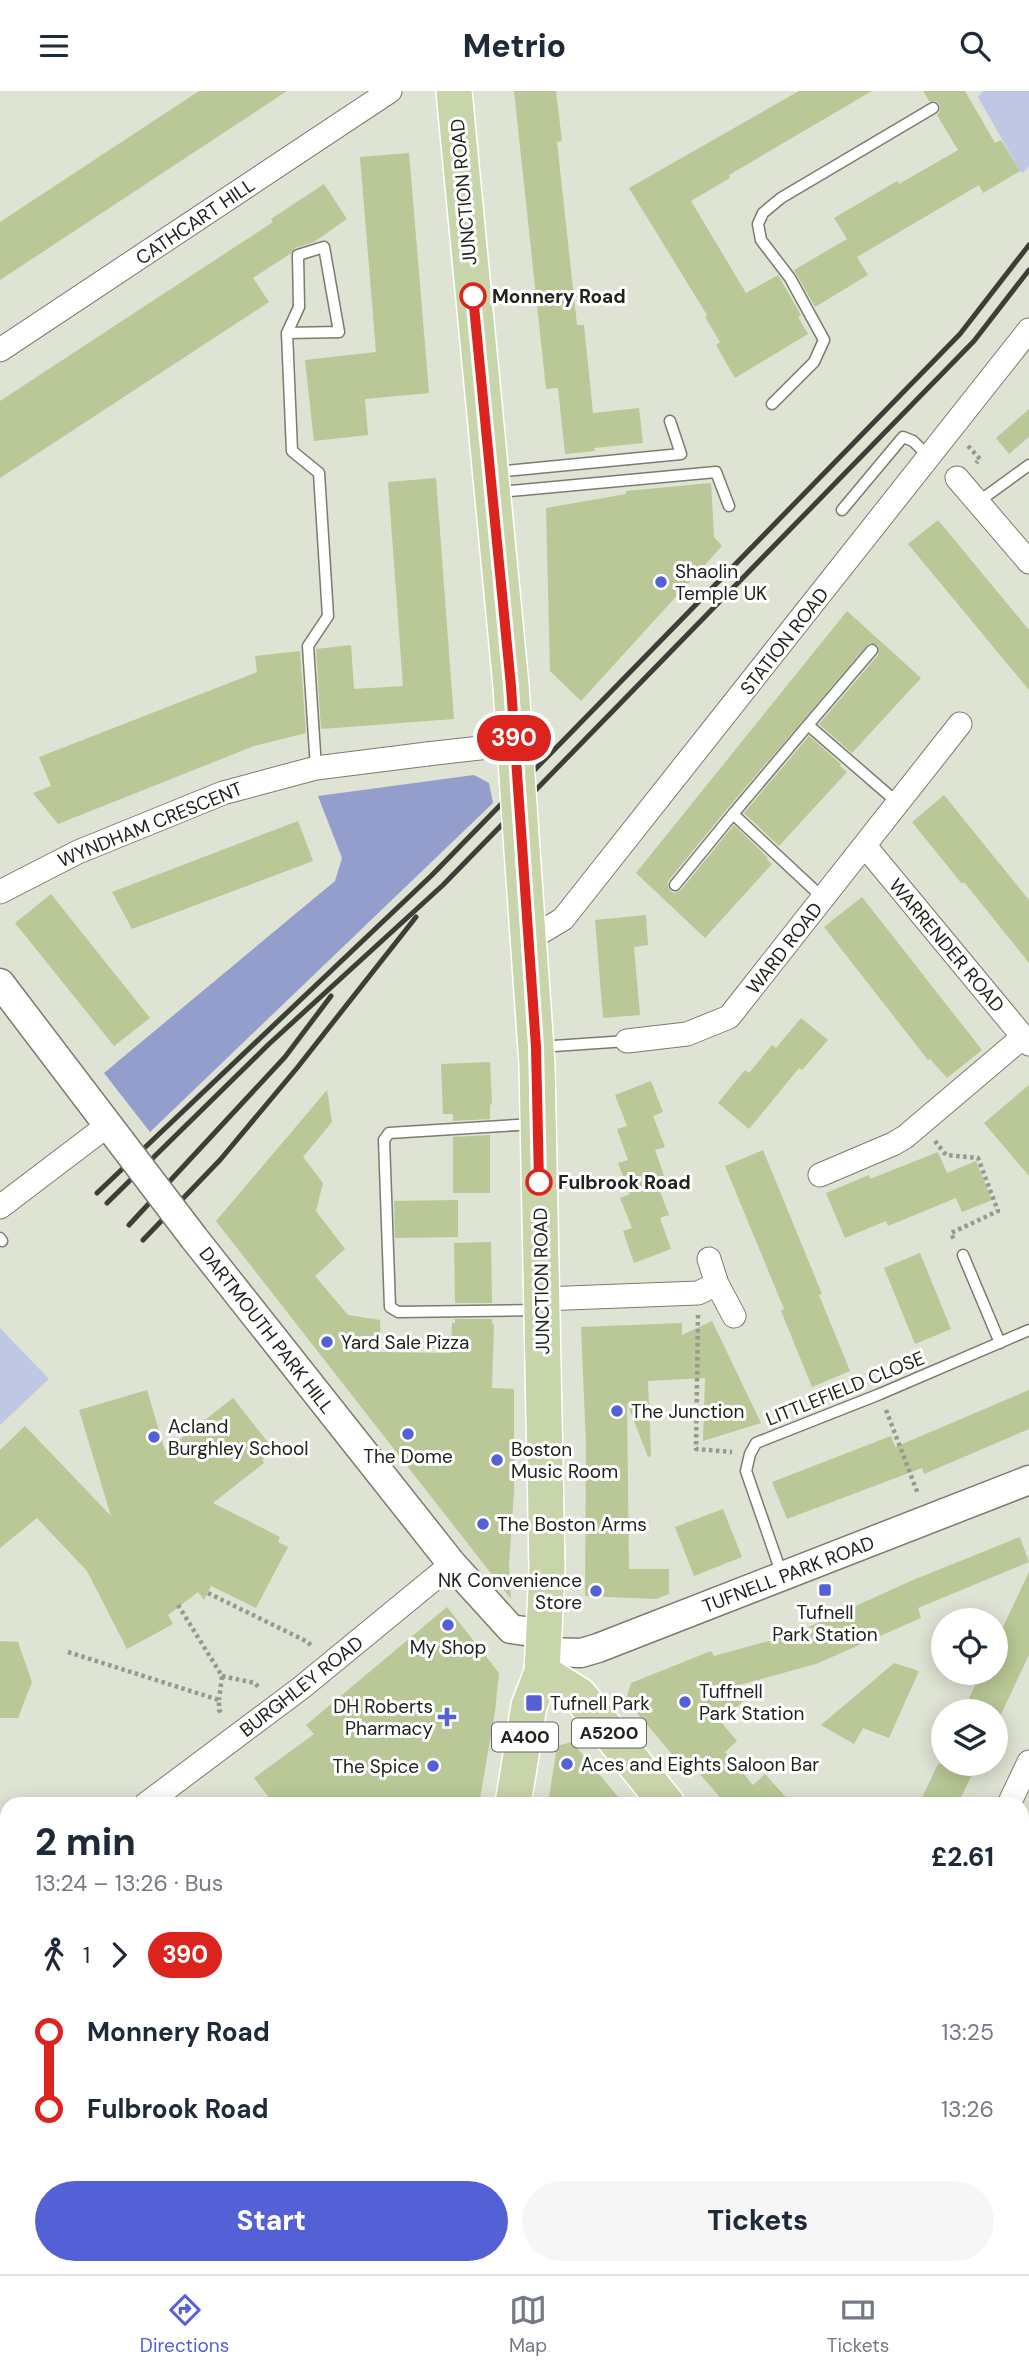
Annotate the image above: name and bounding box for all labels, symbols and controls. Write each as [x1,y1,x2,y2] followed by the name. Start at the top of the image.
[463,25,566,67] text: Metrio
[35,27,73,65] icon: menu
[956,27,994,65] icon: search
[445,118,482,266] street label: JUNCTION ROAD
[131,172,260,270] street label: CATHCART HILL
[460,283,486,309] marker: Monnery Road
[492,284,626,309] place label: Monnery Road
[675,559,767,606] place label: Shaolin Temple UK
[653,574,669,590] marker: Shaolin Temple UK
[735,583,834,700] street label: STATION ROAD
[474,715,554,761] line badge: 390
[491,722,537,753] text: 390
[54,776,247,873] street label: WYNDHAM CRESCENT
[883,873,1010,1017] street label: WARRENDER ROAD
[741,897,828,999] street label: WARD ROAD
[526,1169,552,1195] marker: Fulbrook Road
[558,1170,691,1195] place label: Fulbrook Road
[528,1207,555,1355] street label: JUNCTION ROAD
[194,1242,340,1419] street label: DARTMOUTH PARK HILL
[341,1330,469,1355] place label: Yard Sale Pizza
[319,1334,335,1350] marker: Yard Sale Pizza
[762,1345,928,1432] street label: LITTLEFIELD CLOSE
[631,1399,745,1424] place label: The Junction
[609,1403,625,1419] marker: The Junction
[168,1414,309,1461] place label: Acland Burghley School
[400,1426,416,1442] marker: The Dome
[146,1429,162,1445] marker: Acland Burghley School
[511,1437,618,1484] place label: Boston Music Room
[363,1444,453,1469] place label: The Dome
[489,1452,505,1468] marker: Boston Music Room
[497,1512,647,1537] place label: The Boston Arms
[475,1516,491,1532] marker: The Boston Arms
[699,1530,878,1619] street label: TUFNELL PARK ROAD
[438,1568,582,1615] place label: NK Convenience Store
[817,1582,833,1598] marker: Tufnell Park Station
[588,1583,604,1599] marker: NK Convenience Store
[772,1600,878,1647] place label: Tufnell Park Station
[931,1608,1008,1776] map controls
[931,1608,1008,1685] button: locate
[440,1617,456,1633] marker: My Shop
[234,1630,368,1742] street label: BURGHLEY ROAD
[410,1635,486,1660] place label: My Shop
[699,1679,804,1726] place label: Tuffnell Park Station
[550,1691,650,1716] place label: Tufnell Park
[524,1693,544,1713] marker: Tufnell Park
[333,1694,433,1741] place label: DH Roberts Pharmacy
[677,1694,693,1710] marker: Tuffnell Park Station
[931,1699,1008,1776] button: layers
[439,1709,455,1725] marker: DH Roberts Pharmacy
[572,1719,646,1748] road number: A5200
[492,1723,558,1751] road number: A400
[581,1752,819,1777] place label: Aces and Eights Saloon Bar
[332,1754,419,1779] place label: The Spice
[559,1756,575,1772] marker: Aces and Eights Saloon Bar
[425,1758,441,1774] marker: The Spice
[35,1817,136,1867] text: 2 min
[931,1840,994,1874] text: £2.61
[35,1868,223,1898] text: 13:24 – 13:26 · Bus
[35,1936,73,1974] icon: walk
[100,1936,138,1974] icon: forward
[162,1939,208,1970] text: 390
[83,1940,90,1970] text: 1
[87,2015,270,2049] text: Monnery Road
[941,2017,994,2047] text: 13:25
[87,2092,268,2126] text: Fulbrook Road
[941,2094,994,2124] text: 13:26
[35,2181,508,2261] button: Start
[522,2181,994,2261] button: Tickets
[140,2291,229,2358] tab: Directions
[509,2291,547,2358] tab: Map
[827,2291,889,2358] tab: Tickets

